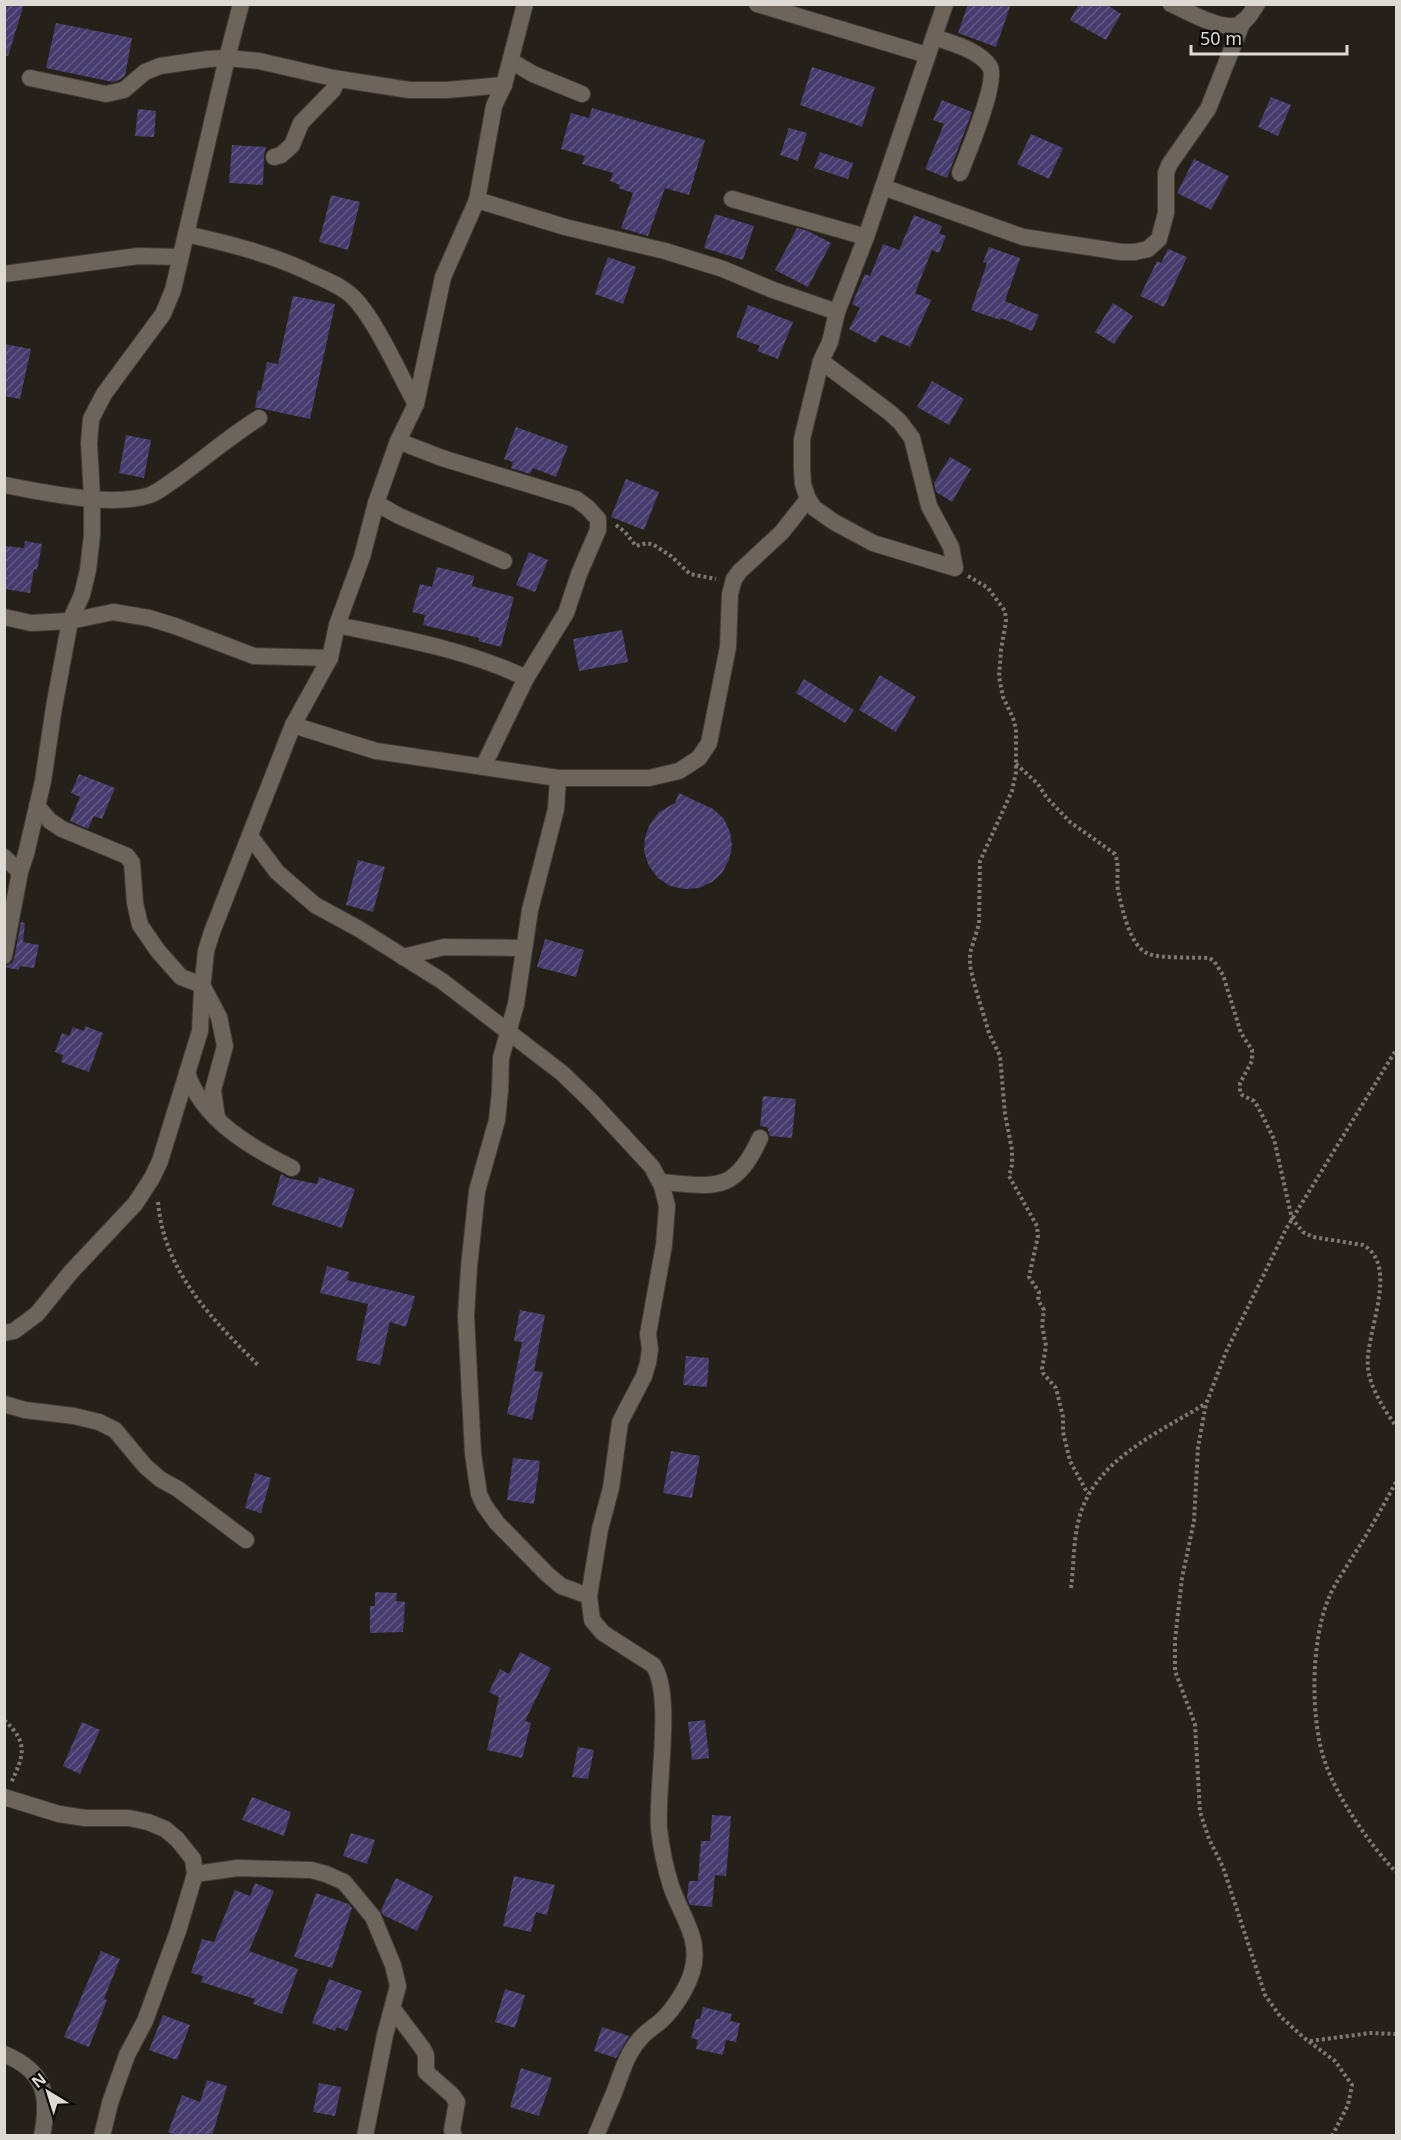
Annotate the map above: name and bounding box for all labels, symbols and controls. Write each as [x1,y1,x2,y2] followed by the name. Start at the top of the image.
[1191,18,1347,56] scale bar
[1200,26,1242,50] text: 50 m
[18,2062,78,2122] north arrow
[27,2068,51,2093] text: N

